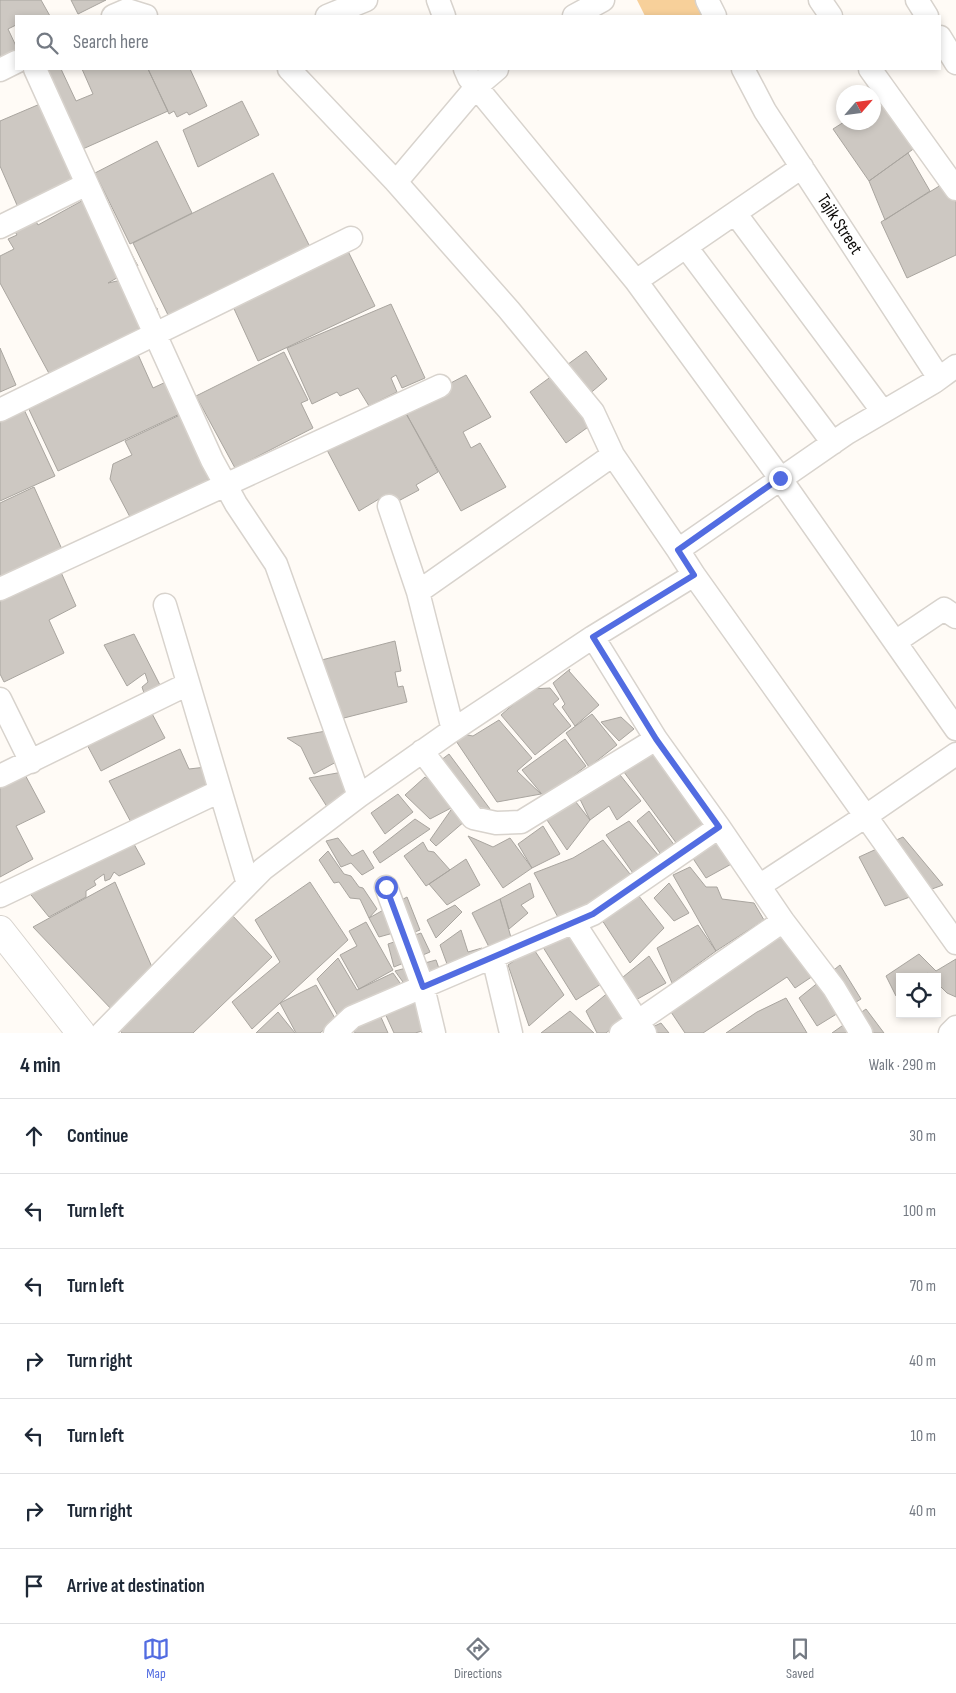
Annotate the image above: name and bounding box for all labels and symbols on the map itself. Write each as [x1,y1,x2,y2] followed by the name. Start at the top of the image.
[836,85,881,130] north arrow
[812,190,867,259] street label: Tajik Street
[769,467,792,490] route end
[375,876,398,899] route start

